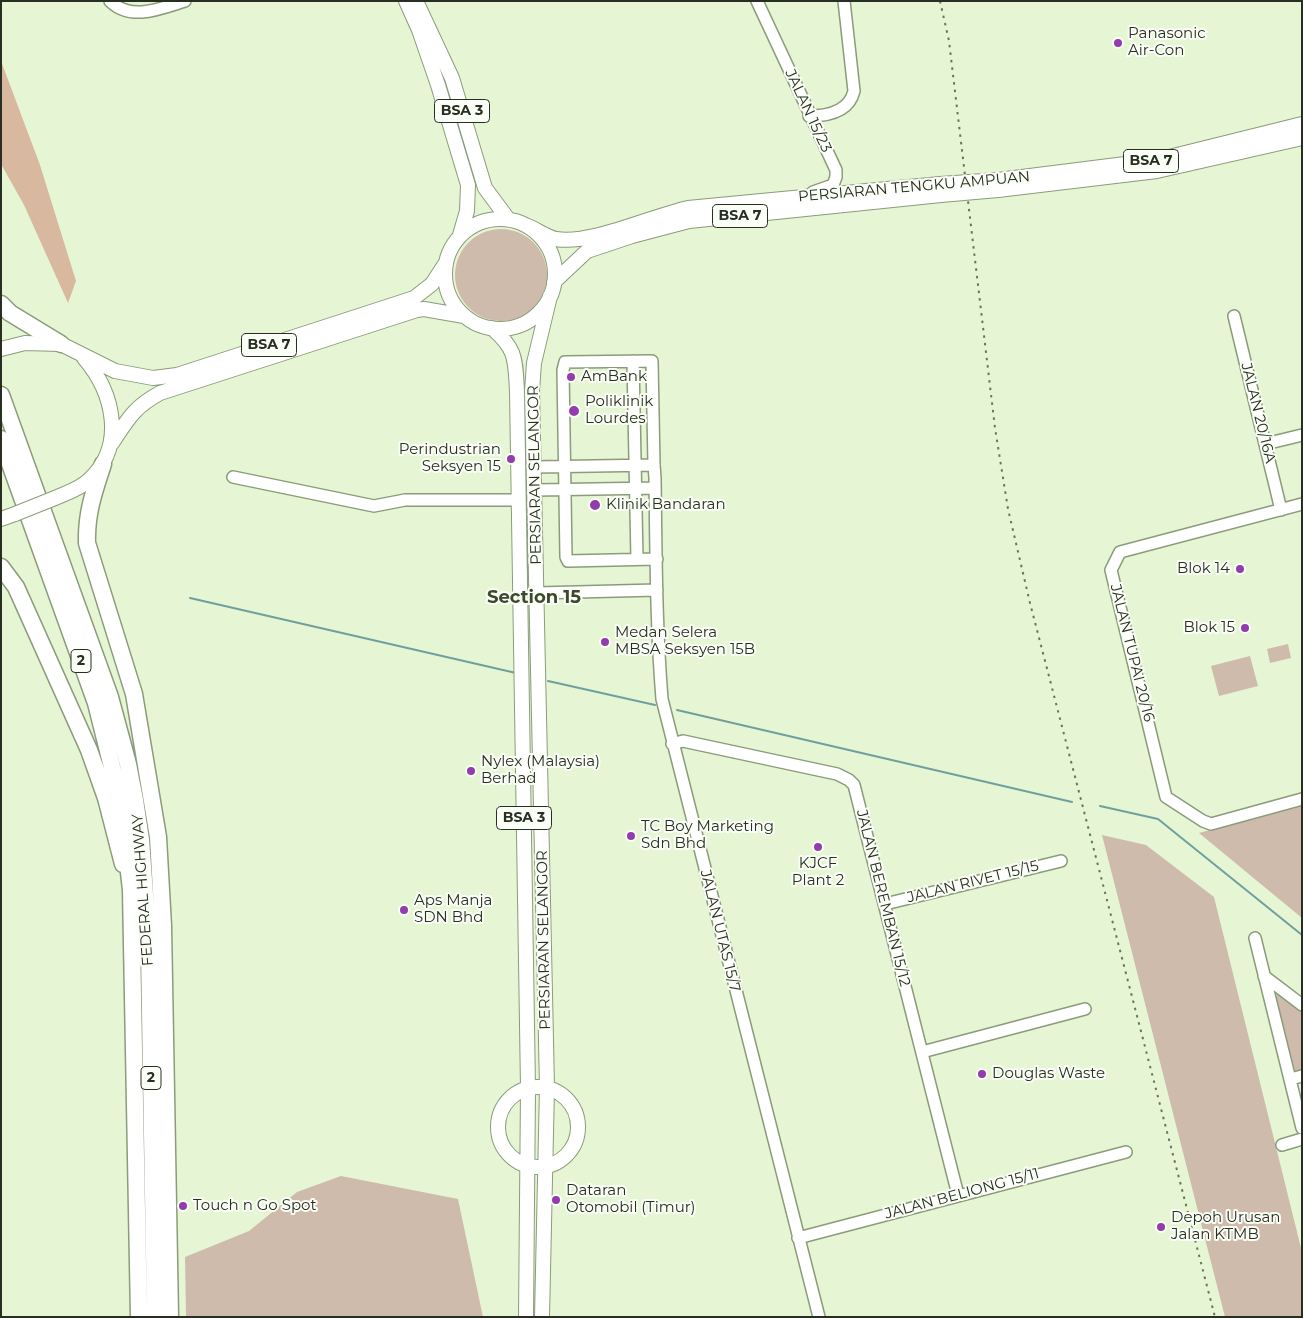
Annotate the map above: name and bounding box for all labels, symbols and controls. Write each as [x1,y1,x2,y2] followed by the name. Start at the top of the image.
[1128,25,1206,60] place label: Panasonic Air-Con
[1112,37,1124,49] marker: Panasonic Air-Con
[781,67,835,155] street label: JALAN 15/23
[434,100,490,122] road number: BSA 3
[1124,150,1178,172] road number: BSA 7
[797,168,1031,206] street label: PERSIARAN TENGKU AMPUAN
[712,205,768,228] road number: BSA 7
[242,334,296,356] road number: BSA 7
[1237,361,1279,465] street label: JALAN 20/16A
[581,368,647,386] place label: AmBank
[565,371,577,383] marker: AmBank
[524,385,546,565] street label: PERSIARAN SELANGOR
[585,393,653,428] place label: Poliklinik Lourdes
[567,404,581,418] marker: Poliklinik Lourdes
[399,441,501,476] place label: Perindustrian Seksyen 15
[505,453,517,465] marker: Perindustrian Seksyen 15
[606,496,726,514] place label: Klinik Bandaran
[588,498,602,512] marker: Klinik Bandaran
[1177,560,1230,578] place label: Blok 14
[1234,563,1246,575] marker: Blok 14
[1106,582,1158,724] street label: JALAN TUPAI 20/16
[487,587,581,609] district label: Section 15
[1183,619,1235,637] place label: Blok 15
[1239,622,1251,634] marker: Blok 15
[615,624,755,659] place label: Medan Selera MBSA Seksyen 15B
[599,636,611,648] marker: Medan Selera MBSA Seksyen 15B
[71,649,91,672] road number: 2
[481,753,600,788] place label: Nylex (Malaysia) Berhad
[465,765,477,777] marker: Nylex (Malaysia) Berhad
[496,806,552,830] road number: BSA 3
[852,808,914,988] street label: JALAN BEREMBAN 15/12
[129,813,157,967] street label: FEDERAL HIGHWAY
[641,818,774,853] place label: TC Boy Marketing Sdn Bhd
[625,830,637,842] marker: TC Boy Marketing Sdn Bhd
[812,841,824,853] marker: KJCF Plant 2
[533,850,555,1030] street label: PERSIARAN SELANGOR
[792,855,844,890] place label: KJCF Plant 2
[905,857,1041,907] street label: JALAN RIVET 15/15
[696,868,744,994] street label: JALAN UTAS 15/7
[414,892,492,927] place label: Aps Manja SDN Bhd
[398,904,410,916] marker: Aps Manja SDN Bhd
[992,1065,1105,1083] place label: Douglas Waste
[141,1066,161,1090] road number: 2
[976,1068,988,1080] marker: Douglas Waste
[883,1165,1041,1223] street label: JALAN BELIONG 15/11
[566,1182,695,1217] place label: Dataran Otomobil (Timur)
[550,1194,562,1206] marker: Dataran Otomobil (Timur)
[193,1197,317,1215] place label: Touch n Go Spot
[177,1200,189,1212] marker: Touch n Go Spot
[1171,1209,1280,1244] place label: Depoh Urusan Jalan KTMB
[1155,1221,1167,1233] marker: Depoh Urusan Jalan KTMB

